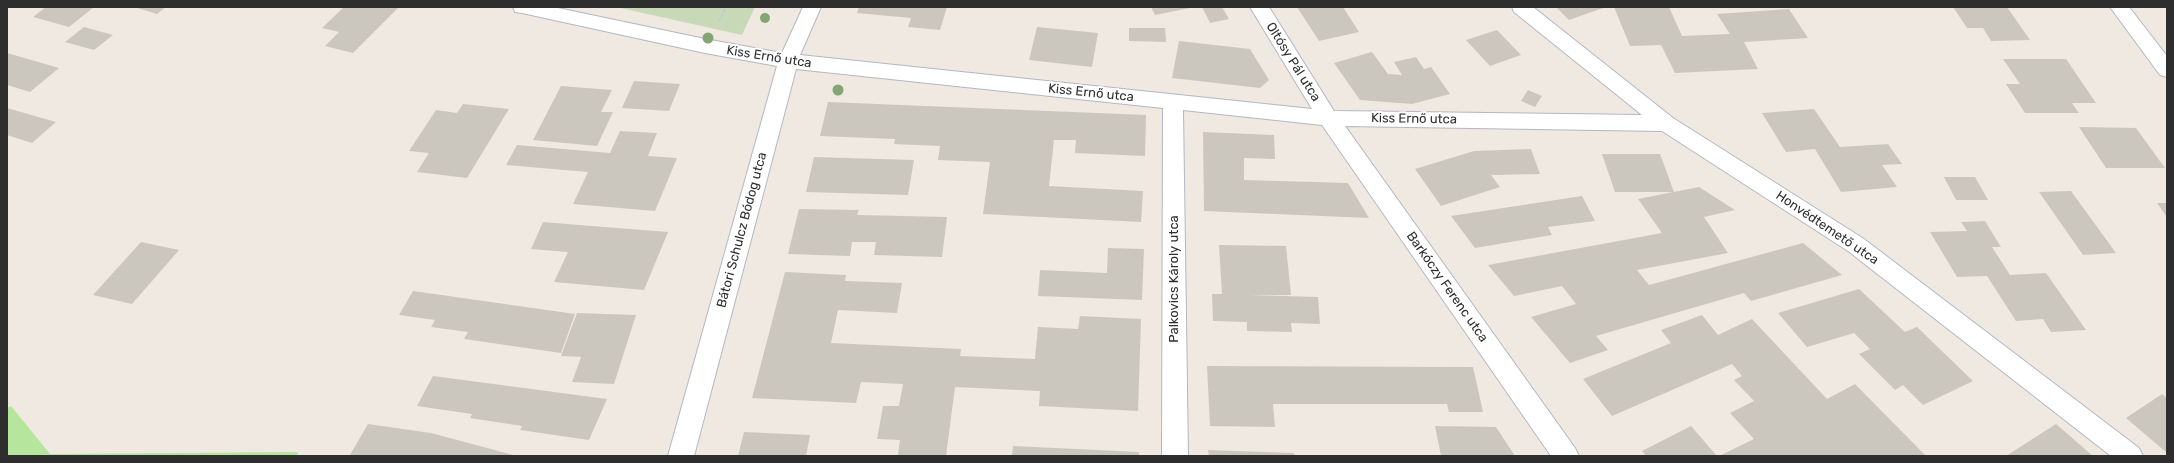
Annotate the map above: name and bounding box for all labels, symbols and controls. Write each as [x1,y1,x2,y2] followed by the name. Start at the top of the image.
[1262,20,1324,104] street label: Oltósy Pál utca
[725,43,813,71] street label: Kiss Ernő utca
[1047,81,1135,105] street label: Kiss Ernő utca
[1371,110,1457,128] street label: Kiss Ernő utca
[714,151,770,309] street label: Bátori Schulcz Bódog utca
[1773,188,1881,268] street label: Honvédtemető utca
[1166,215,1182,343] street label: Palkovics Károly utca
[1403,229,1491,345] street label: Barkóczy Ferenc utca

